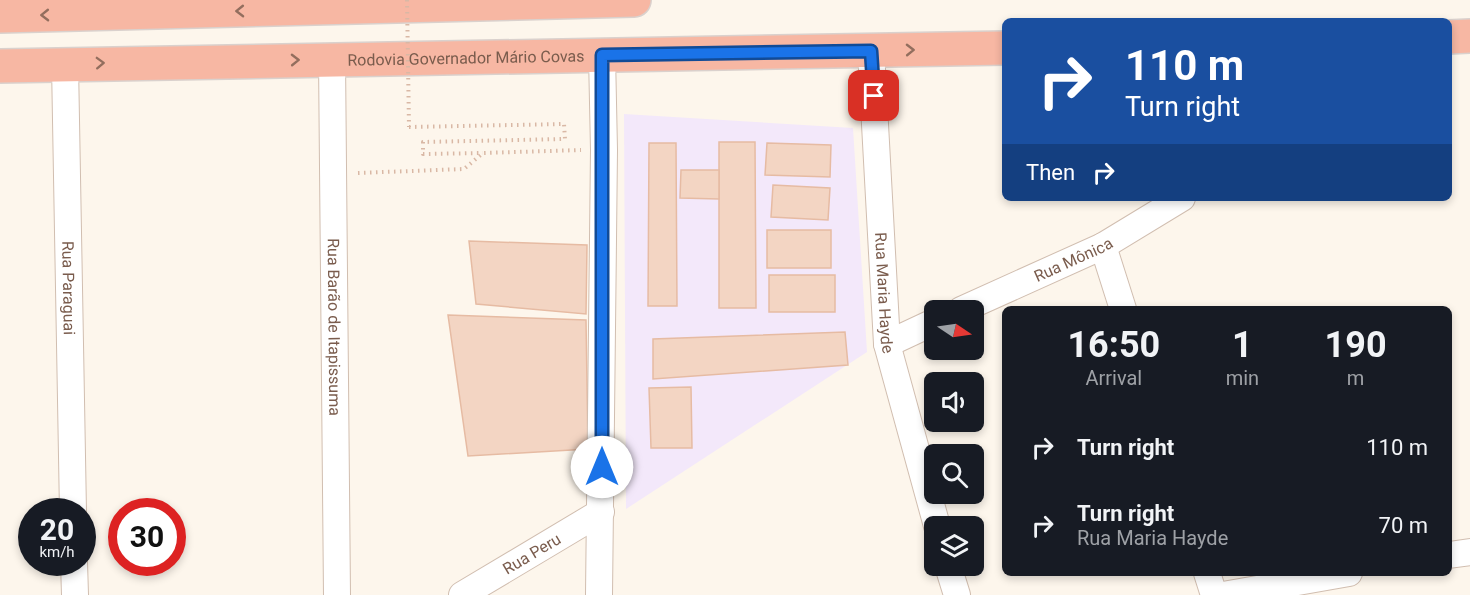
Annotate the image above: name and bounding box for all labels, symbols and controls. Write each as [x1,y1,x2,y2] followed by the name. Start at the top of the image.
[235,5,244,18] one-way arrow
[40,9,49,22] one-way arrow
[1125,41,1244,90] text: 110 m
[1026,42,1104,120] icon: right
[906,44,915,56] one-way arrow
[347,46,585,69] street label: Rodovia Governador Mário Covas
[291,54,300,66] one-way arrow
[96,56,105,69] one-way arrow
[848,70,899,121] pin
[857,79,890,112] icon: arrive
[1125,91,1240,123] text: Turn right
[1087,156,1120,189] icon: right
[1026,160,1075,185] text: Then
[871,232,899,355] street label: Rua Maria Hayde
[1031,233,1116,285] street label: Rua Mônica
[324,238,345,416] street label: Rua Barão de Itapissuma
[59,241,79,335] street label: Rua Paraguai
[924,300,984,360] north arrow
[924,300,984,576] map controls
[1067,324,1160,366] text: 16:50
[1232,324,1253,366] text: 1
[1325,324,1387,366] text: 190
[1085,366,1142,390] text: Arrival
[1226,366,1259,390] text: min
[1347,366,1364,390] text: m
[924,372,984,432] button: sound
[1026,431,1059,464] icon: right
[570,435,634,499] position arrow
[1077,435,1174,460] text: Turn right
[1366,435,1428,460] text: 110 m
[924,444,984,504] button: search
[108,498,186,576] speed limit sign: 30
[1077,501,1174,526] text: Turn right
[1026,509,1059,542] icon: right
[40,512,74,547] text: 20
[1379,513,1428,538] text: 70 m
[924,516,984,576] button: layers
[1077,526,1228,550] text: Rua Maria Hayde
[499,529,564,578] street label: Rua Peru
[39,543,75,561] text: km/h

